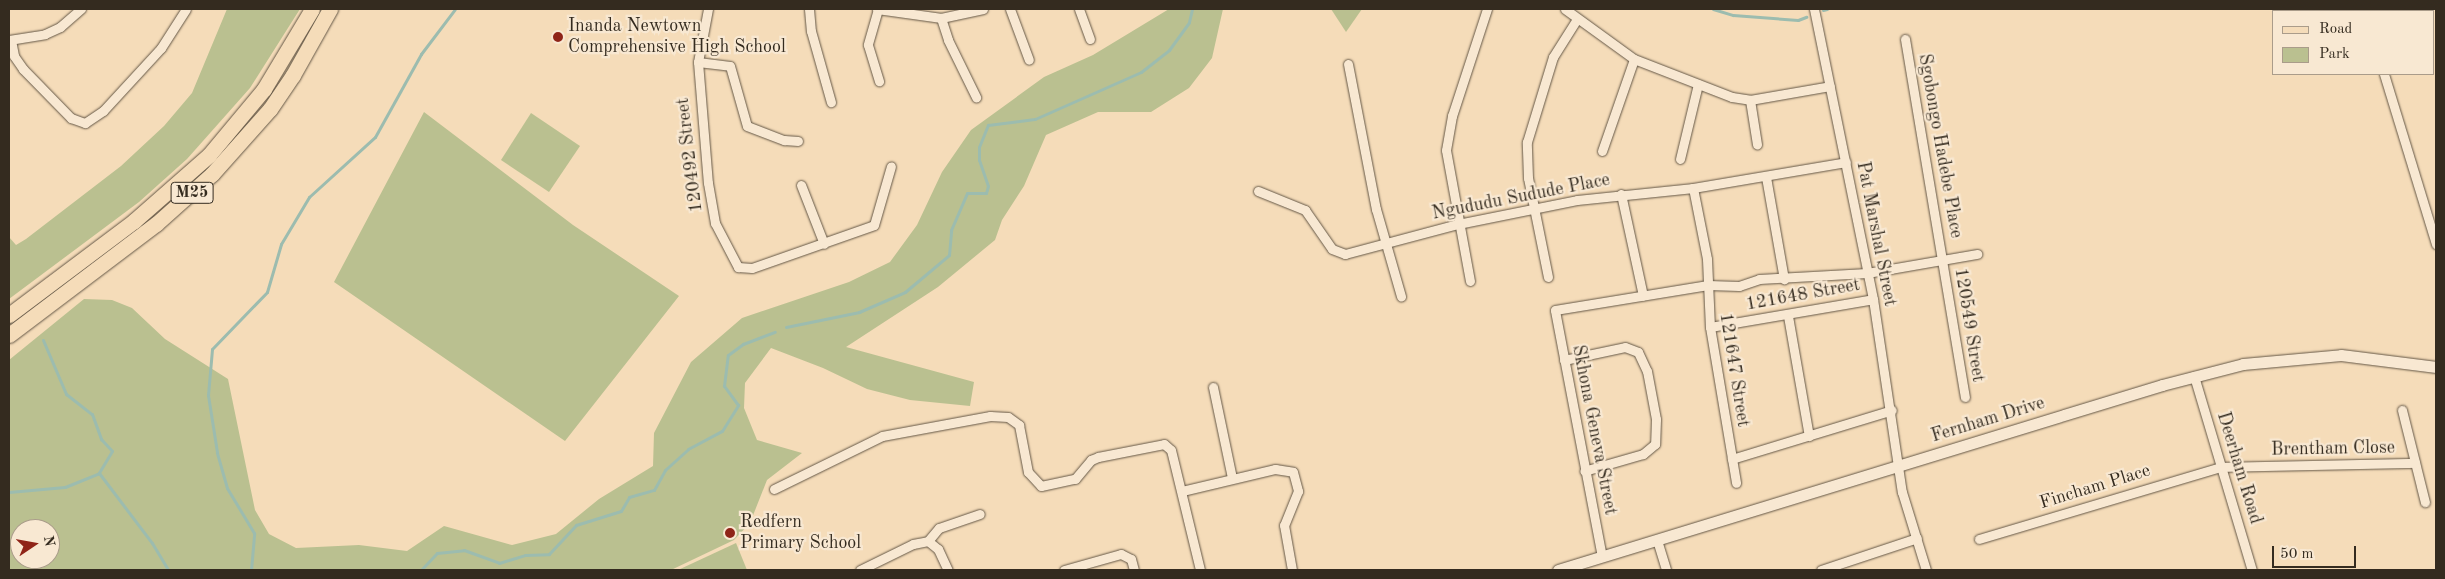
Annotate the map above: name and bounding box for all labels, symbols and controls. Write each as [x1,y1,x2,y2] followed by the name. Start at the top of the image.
[2272,10,2435,75] legend
[568,16,786,58] place label: Inanda Newtown Comprehensive High School
[2319,22,2352,37] text: Road
[552,31,564,43] marker: Inanda Newtown Comprehensive High School
[2319,47,2350,62] text: Park
[1913,52,1967,240] street label: Sgobongo Hadebe Place
[672,96,708,214] street label: 120492 Street
[1851,160,1901,308] street label: Pat Marshal Street
[1430,169,1612,225] street label: Ngududu Sudude Place
[170,180,214,207] road number: M25
[1949,266,1989,384] street label: 120549 Street
[1744,274,1862,316] street label: 121648 Street
[1714,311,1754,429] street label: 121647 Street
[1567,343,1621,517] street label: Skhona Geneva Street
[1929,392,2047,448] street label: Fernham Drive
[2212,409,2266,527] street label: Deerham Road
[2271,437,2395,461] street label: Brentham Close
[2037,460,2153,514] street label: Fincham Place
[740,512,861,554] place label: Redfern Primary School
[10,519,60,569] north arrow
[724,527,736,539] marker: Redfern Primary School
[41,534,57,548] text: N
[2275,536,2359,568] scale bar
[2280,547,2314,562] text: 50 m

